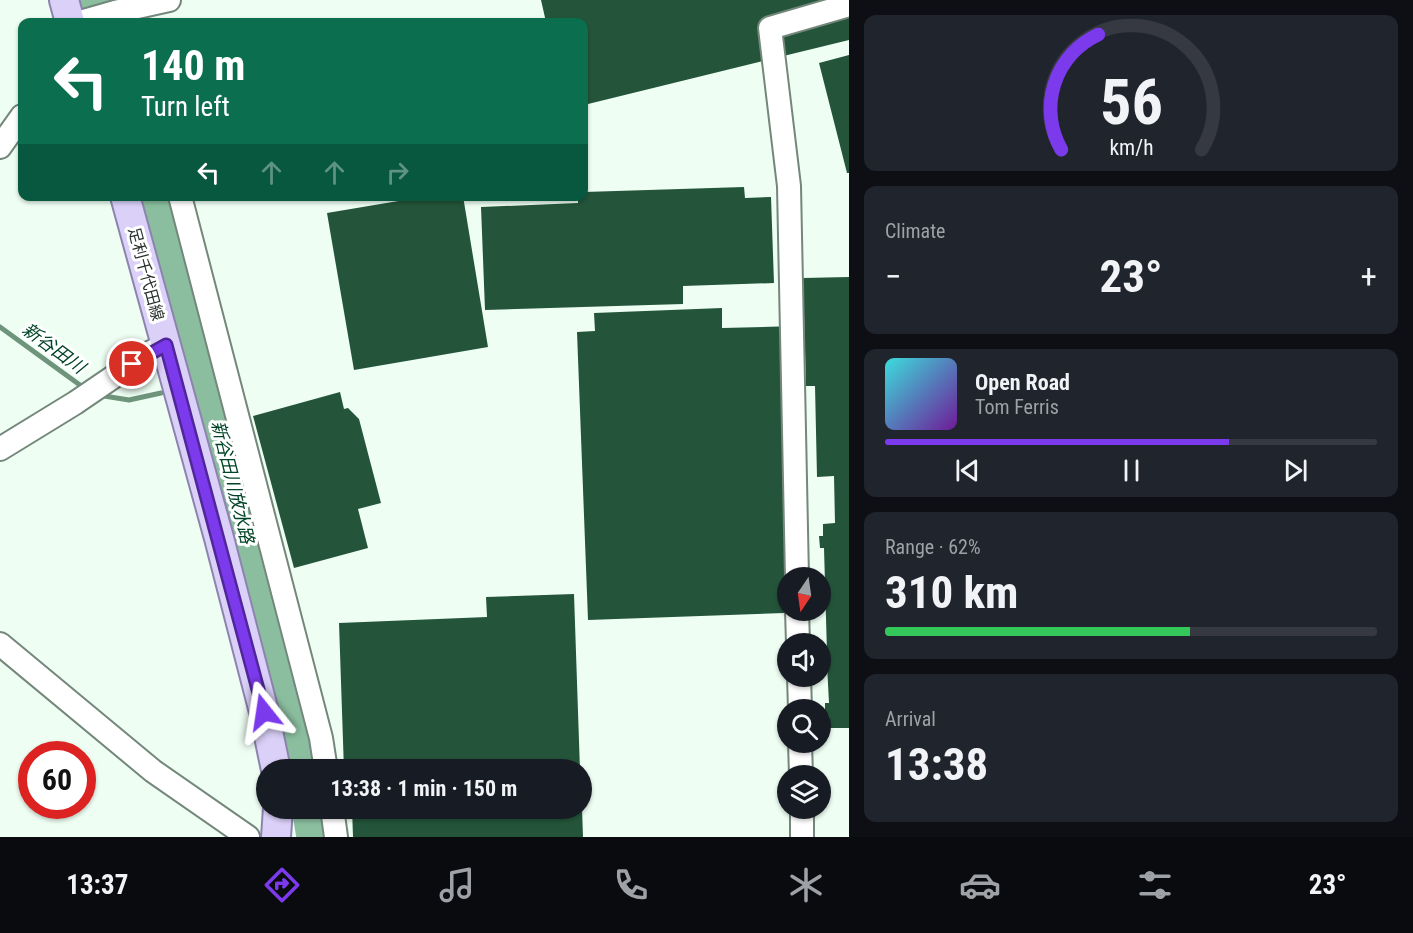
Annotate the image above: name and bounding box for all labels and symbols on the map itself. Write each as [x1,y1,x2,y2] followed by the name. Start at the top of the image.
[124,225,168,323] street label: 足利千代田線
[19,318,91,379] water label: 新谷田川
[106,338,157,389] pin
[208,418,259,548] water label: 新谷田川放水路
[777,567,831,621] north arrow
[232,680,296,744] position arrow
[18,741,96,819] speed limit sign: 60

